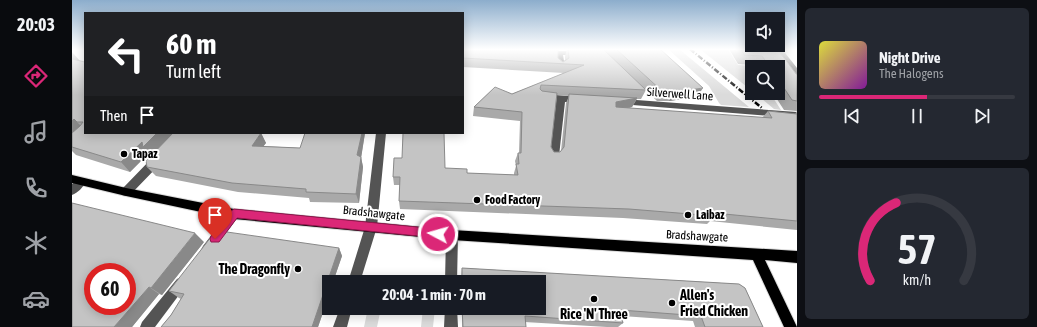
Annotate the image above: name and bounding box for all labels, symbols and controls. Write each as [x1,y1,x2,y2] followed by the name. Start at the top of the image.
[745,12,785,100] map controls
[745,12,785,52] button: sound
[17,14,55,35] text: 20:03
[100,28,152,80] icon: left
[166,28,216,60] text: 60 m
[879,49,941,66] text: Night Drive
[745,60,785,100] button: search
[166,61,221,82] text: Turn left
[22,62,50,90] icon: directions
[879,66,944,81] text: The Halogens
[646,85,714,103] street label: Silverwell Lane
[136,104,158,126] icon: arrive
[841,105,863,127] icon: previous
[906,105,928,127] icon: pause
[971,105,993,127] icon: next
[100,107,128,124] text: Then
[22,118,50,146] icon: music
[132,147,158,161] place label: Tapaz
[119,149,129,159] marker: Tapaz
[22,174,50,202] icon: phone
[485,193,540,207] place label: Food Factory
[472,195,482,205] marker: Food Factory
[198,198,232,239] pin
[342,203,406,223] street label: Bradshawgate
[204,204,226,226] icon: arrive
[696,208,725,222] place label: Laibaz
[683,210,693,220] marker: Laibaz
[417,213,459,255] position arrow
[897,225,937,273] text: 57
[666,227,728,245] street label: Bradshawgate
[22,229,50,257] icon: climate
[219,261,290,277] place label: The Dragonfly
[84,263,136,315] speed limit sign: 60
[293,264,303,274] marker: The Dragonfly
[903,272,931,288] text: km/h
[22,285,50,313] icon: car
[382,286,486,303] text: 20:04 · 1 min · 70 m
[679,287,748,319] place label: Allen's Fried Chicken
[589,294,599,304] marker: Rice 'N' Three
[667,298,677,308] marker: Allen's Fried Chicken
[560,306,628,322] place label: Rice 'N' Three

